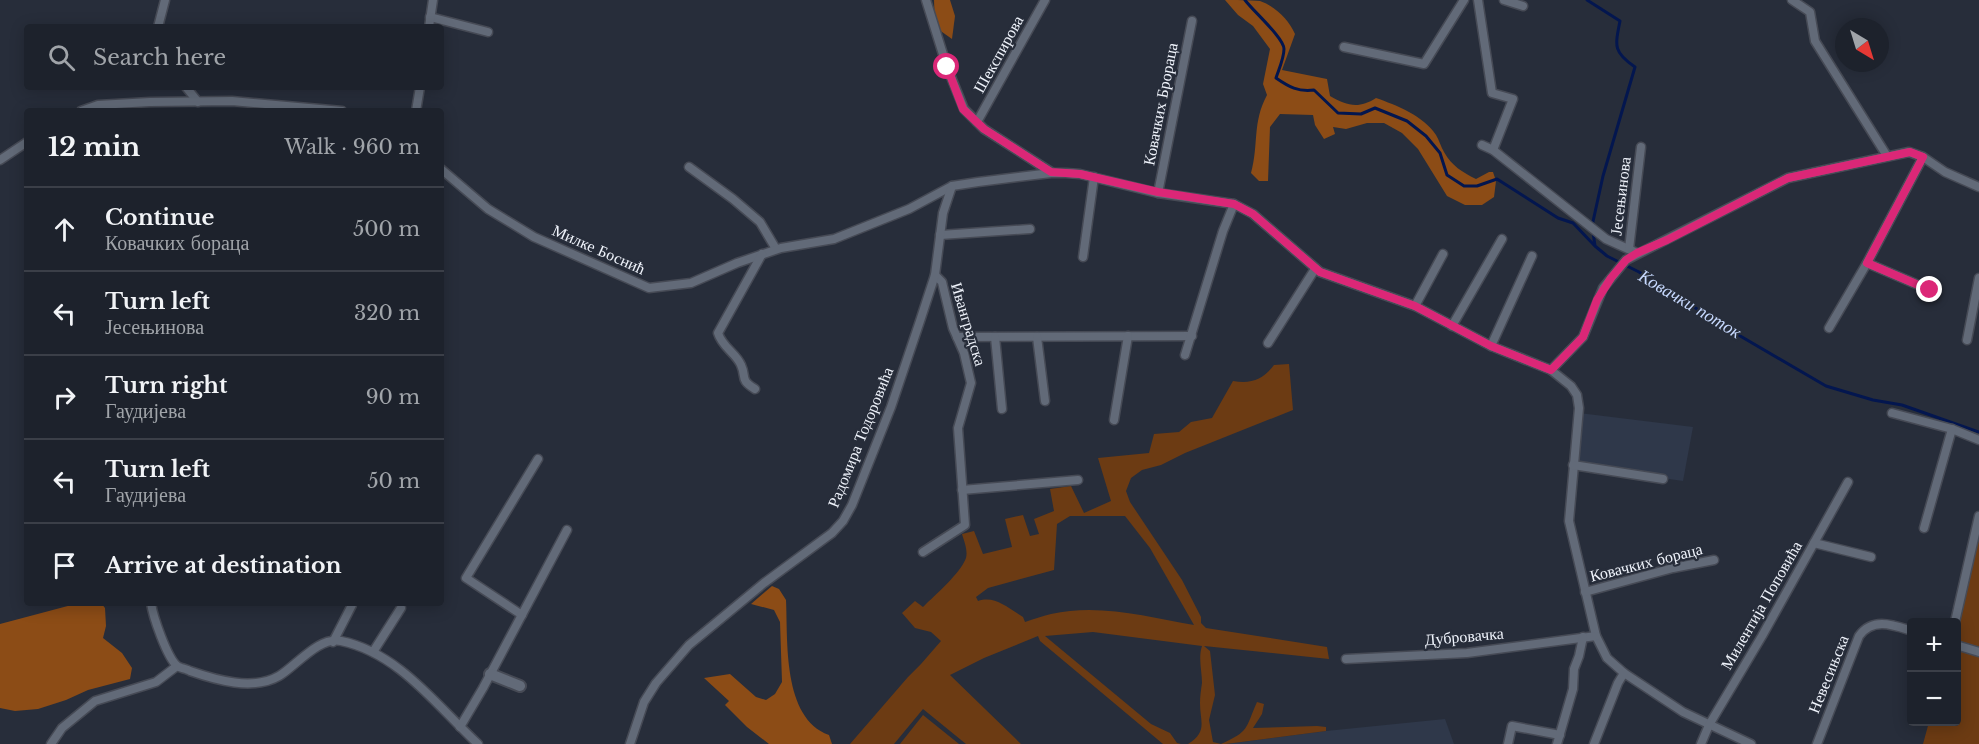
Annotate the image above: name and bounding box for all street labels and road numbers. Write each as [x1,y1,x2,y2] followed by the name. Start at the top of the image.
[969,12,1027,96] street label: Шекспирова
[1138,41,1182,167] street label: Ковачких Брораца
[1605,155,1635,237] street label: Јесењинова
[549,220,649,278] street label: Милке Боснић
[947,280,991,368] street label: Иванградска
[823,364,897,510] street label: Радомира Тодоровића
[1716,537,1806,673] street label: Милентија Поповића
[1588,538,1704,586] street label: Ковачких бораца
[1424,623,1504,649] street label: Дубровачка
[1803,632,1853,716] street label: Невесињска

